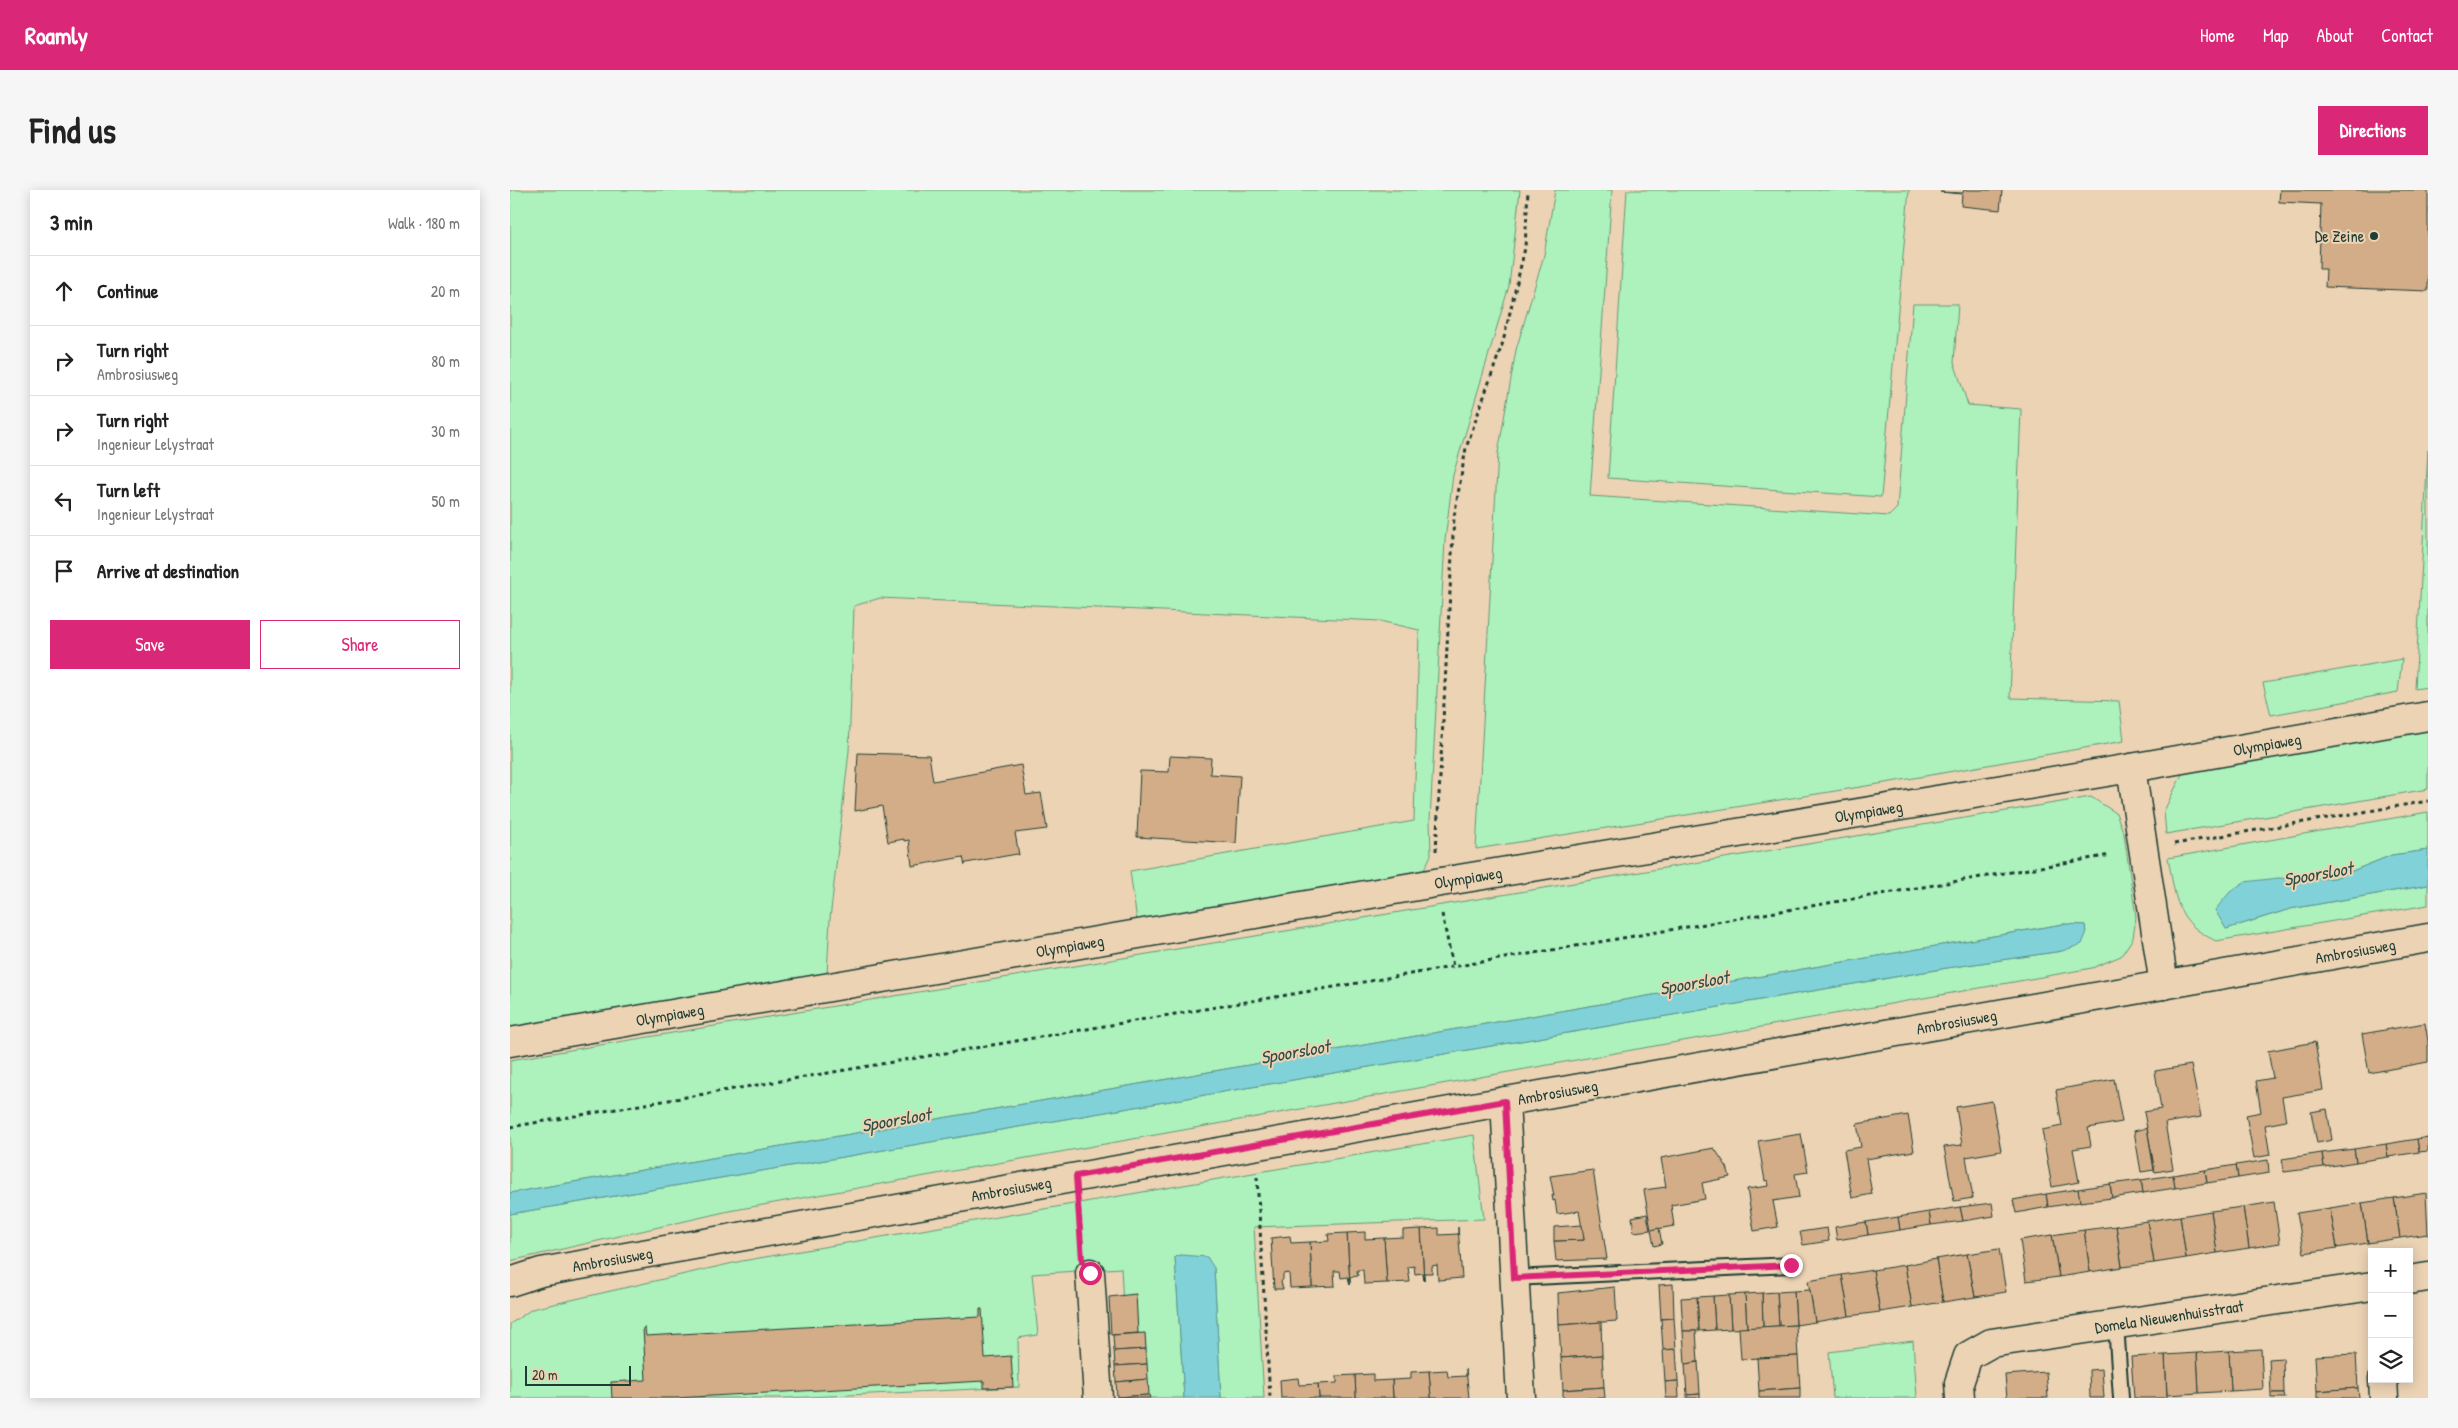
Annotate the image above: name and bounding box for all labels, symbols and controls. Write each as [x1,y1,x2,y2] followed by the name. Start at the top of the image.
[25,19,88,51] text: Roamly
[2200,23,2235,48] text: Home
[2263,23,2288,48] text: Map
[2316,23,2353,48] text: About
[2381,23,2433,48] text: Contact
[2318,106,2428,155] button: Directions
[30,107,116,154] text: Find us
[50,208,93,237] text: 3 min
[388,212,460,234] text: Walk · 180 m
[2315,225,2365,247] place label: De Zeine
[2368,230,2380,242] marker: De Zeine
[50,277,78,305] icon: ahead
[97,278,158,304] text: Continue
[431,280,460,302] text: 20 m
[97,337,168,363] text: Turn right
[50,347,78,375] icon: right
[431,350,460,372] text: 80 m
[97,363,178,385] text: Ambrosiusweg
[97,407,168,433] text: Turn right
[50,417,78,445] icon: right
[431,420,460,442] text: 30 m
[97,433,214,455] text: Ingenieur Lelystraat
[97,477,160,503] text: Turn left
[50,487,78,515] icon: left
[432,490,460,512] text: 50 m
[97,503,214,525] text: Ingenieur Lelystraat
[50,557,78,585] icon: arrive
[97,558,239,584] text: Arrive at destination
[50,620,250,669] button: Save
[260,620,460,669] button: Share
[2231,727,2303,761] street label: Olympiaweg
[1833,795,1904,828] street label: Olympiaweg
[2281,855,2357,892] water label: Spoorsloot
[1432,861,1504,894] street label: Olympiaweg
[1034,929,1105,962] street label: Olympiaweg
[2313,933,2397,969] street label: Ambrosiusweg
[1657,964,1733,1001] water label: Spoorsloot
[634,998,705,1031] street label: Olympiaweg
[1915,1004,1998,1039] street label: Ambrosiusweg
[1258,1033,1334,1070] water label: Spoorsloot
[1516,1074,1600,1110] street label: Ambrosiusweg
[859,1101,935,1138] water label: Spoorsloot
[969,1171,1053,1207] street label: Ambrosiusweg
[570,1241,654,1277] street label: Ambrosiusweg
[2368,1248,2413,1383] map controls
[2368,1248,2413,1293] button: +
[1780,1254,1803,1277] route end
[1079,1262,1102,1285] route start
[2368,1293,2413,1338] button: −
[2093,1294,2246,1338] street label: Domela Nieuwenhuisstraat
[2368,1338,2413,1383] button: layers
[525,1363,631,1386] scale bar
[532,1365,558,1384] text: 20 m

